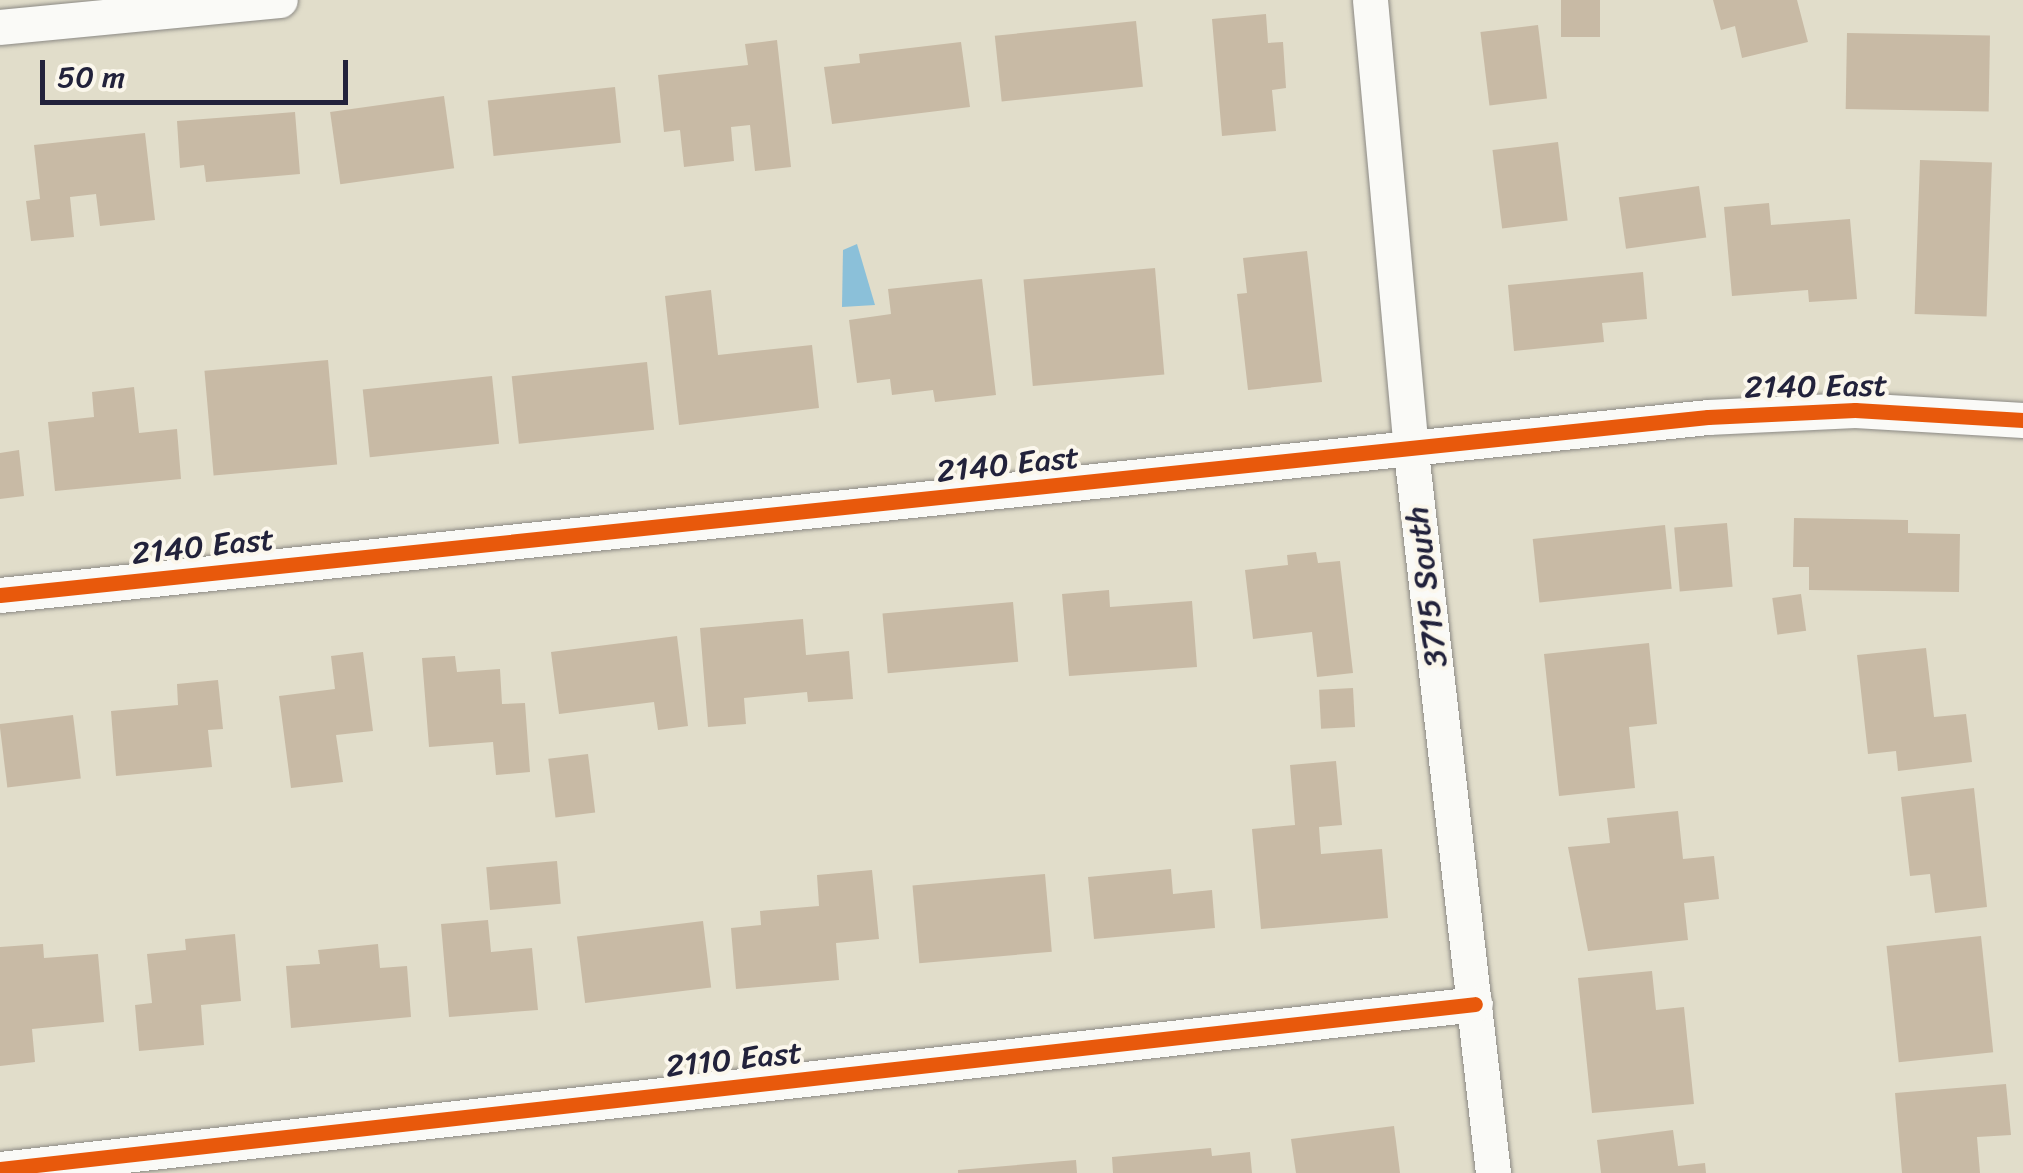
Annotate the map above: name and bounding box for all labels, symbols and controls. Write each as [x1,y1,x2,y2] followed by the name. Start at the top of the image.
[45,40,352,102] scale bar
[57,50,125,104] text: 50 m
[1744,367,1888,407] street label: 2140 East
[935,438,1081,492] street label: 2140 East
[1398,504,1456,670] street label: 3715 South
[130,520,276,574] street label: 2140 East
[664,1034,804,1086] street label: 2110 East

